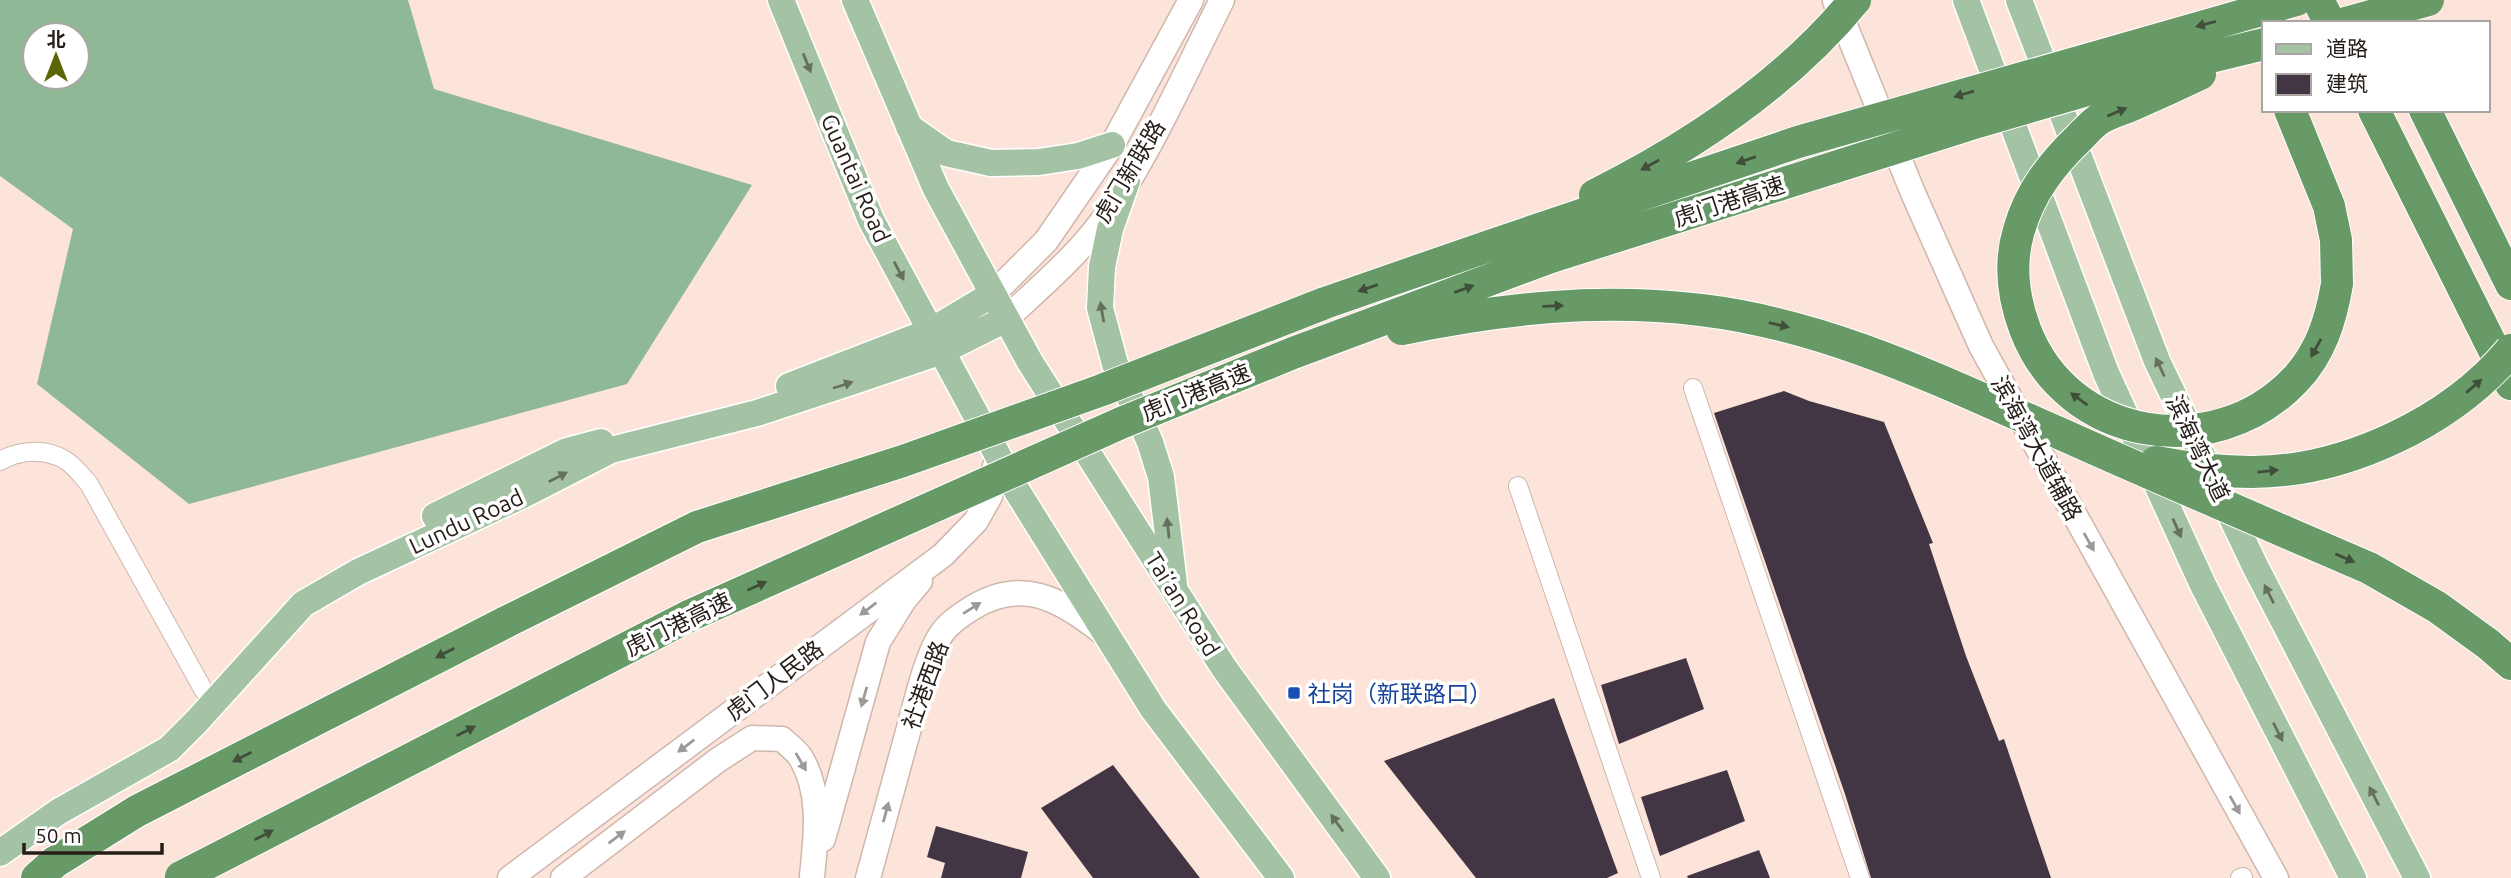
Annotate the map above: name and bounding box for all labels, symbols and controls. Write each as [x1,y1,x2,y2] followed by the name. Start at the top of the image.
[2195,20,2216,30] one-way arrow
[21,21,91,91] north arrow
[2262,21,2490,112] legend
[46,28,66,50] text: 北
[2326,36,2368,60] text: 道路
[801,53,812,74] one-way arrow
[2326,71,2368,95] text: 建筑
[1953,89,1975,100] one-way arrow
[2106,106,2127,117] one-way arrow
[817,110,895,246] street label: Guantai Road
[1089,115,1169,227] street label: 虎门新联路
[1736,155,1757,166] one-way arrow
[1641,159,1660,171] one-way arrow
[1670,171,1788,231] street label: 虎门港高速
[893,261,904,281] one-way arrow
[1358,283,1379,294] one-way arrow
[1453,283,1474,294] one-way arrow
[1542,300,1564,311] one-way arrow
[1097,301,1108,323] one-way arrow
[1768,319,1790,330] one-way arrow
[2311,339,2323,359] one-way arrow
[2154,357,2165,377] one-way arrow
[1138,359,1254,425] street label: 虎门港高速
[1987,372,2087,524] street label: 滨海湾大道辅路
[2465,378,2483,394] one-way arrow
[833,379,854,390] one-way arrow
[2162,391,2234,505] street label: 滨海湾大道
[2070,392,2088,406] one-way arrow
[2257,465,2279,476] one-way arrow
[548,471,568,483] one-way arrow
[405,484,527,558] street label: Lundu Road
[1163,517,1174,539] one-way arrow
[2171,518,2183,538] one-way arrow
[2083,532,2095,552] one-way arrow
[1141,547,1225,661] street label: Tai‘an Road
[2335,552,2356,563] one-way arrow
[747,580,768,591] one-way arrow
[2264,584,2275,604] one-way arrow
[621,588,735,660] street label: 虎门港高速
[860,602,878,617] one-way arrow
[963,602,982,615] one-way arrow
[721,635,827,725] street label: 虎门人民路
[898,637,952,733] street label: 社港西路
[435,647,455,659] one-way arrow
[1308,681,1492,706] place label: 社岗（新联路口）
[1286,685,1302,701] marker: 社岗（新联路口）
[858,687,868,708] one-way arrow
[2272,722,2283,742] one-way arrow
[456,725,476,736] one-way arrow
[677,738,695,752] one-way arrow
[232,751,252,762] one-way arrow
[795,753,807,772] one-way arrow
[2369,786,2380,806] one-way arrow
[2230,795,2241,815] one-way arrow
[881,801,892,823] one-way arrow
[24,812,163,856] scale bar
[1330,814,1344,832] one-way arrow
[35,823,82,847] text: 50 m
[254,829,274,840] one-way arrow
[608,830,626,844] one-way arrow

